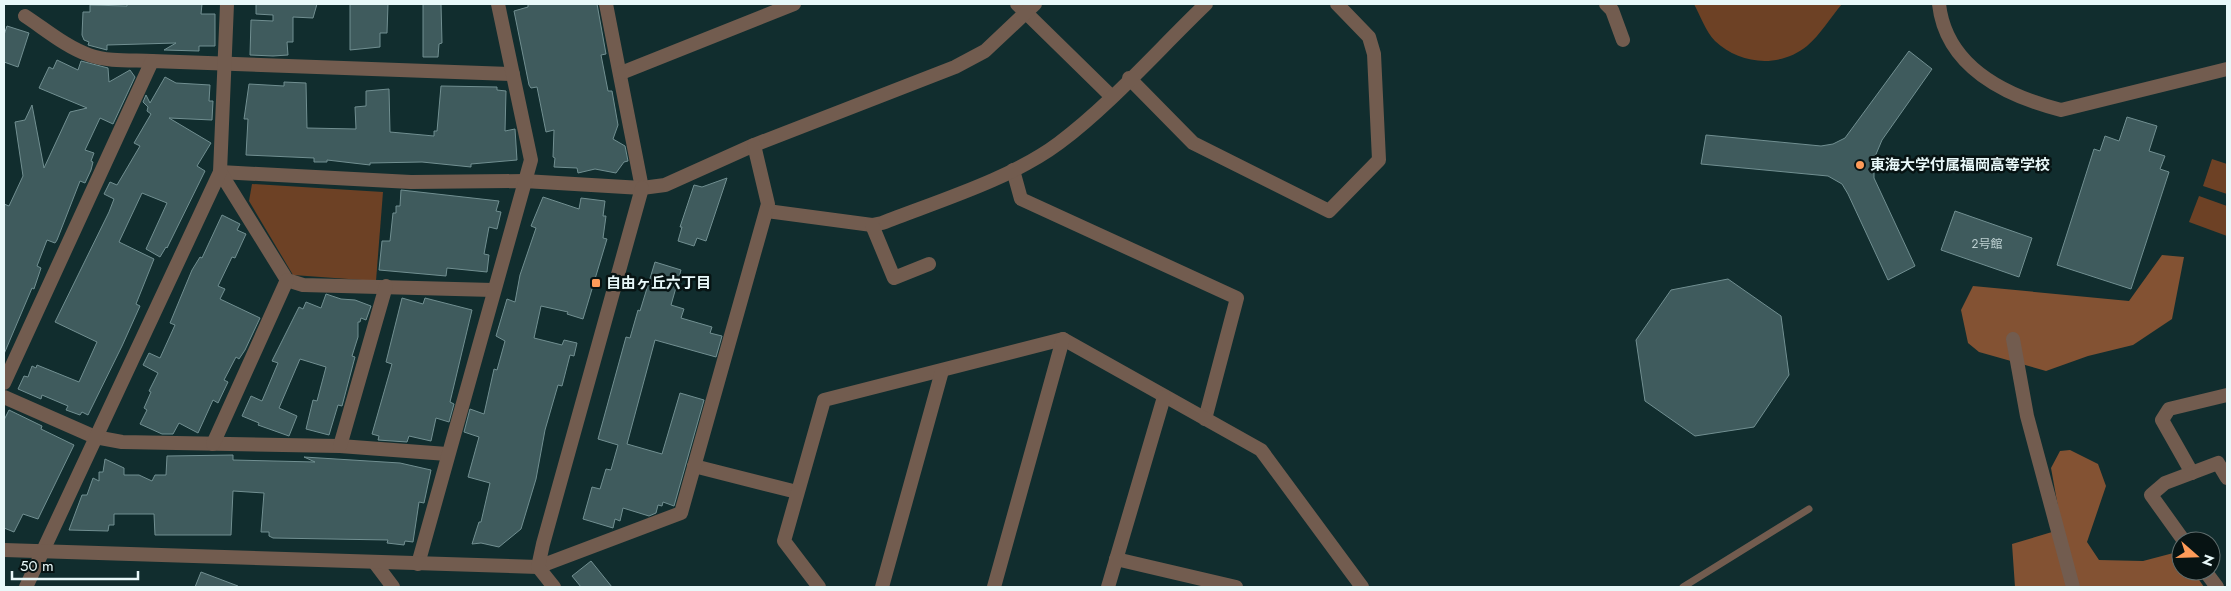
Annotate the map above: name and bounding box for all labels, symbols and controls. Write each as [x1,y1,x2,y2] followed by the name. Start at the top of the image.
[1870,154,2050,176] place label: 東海大学付属福岡高等学校
[1854,159,1866,171] marker: 東海大学付属福岡高等学校
[1972,235,2002,253] house number: 2号館
[606,272,711,294] place label: 自由ヶ丘六丁目
[590,277,602,289] marker: 自由ヶ丘六丁目
[2171,531,2221,581] north arrow
[12,548,139,580] scale bar
[2197,552,2220,569] text: N
[20,555,54,577] text: 50 m

